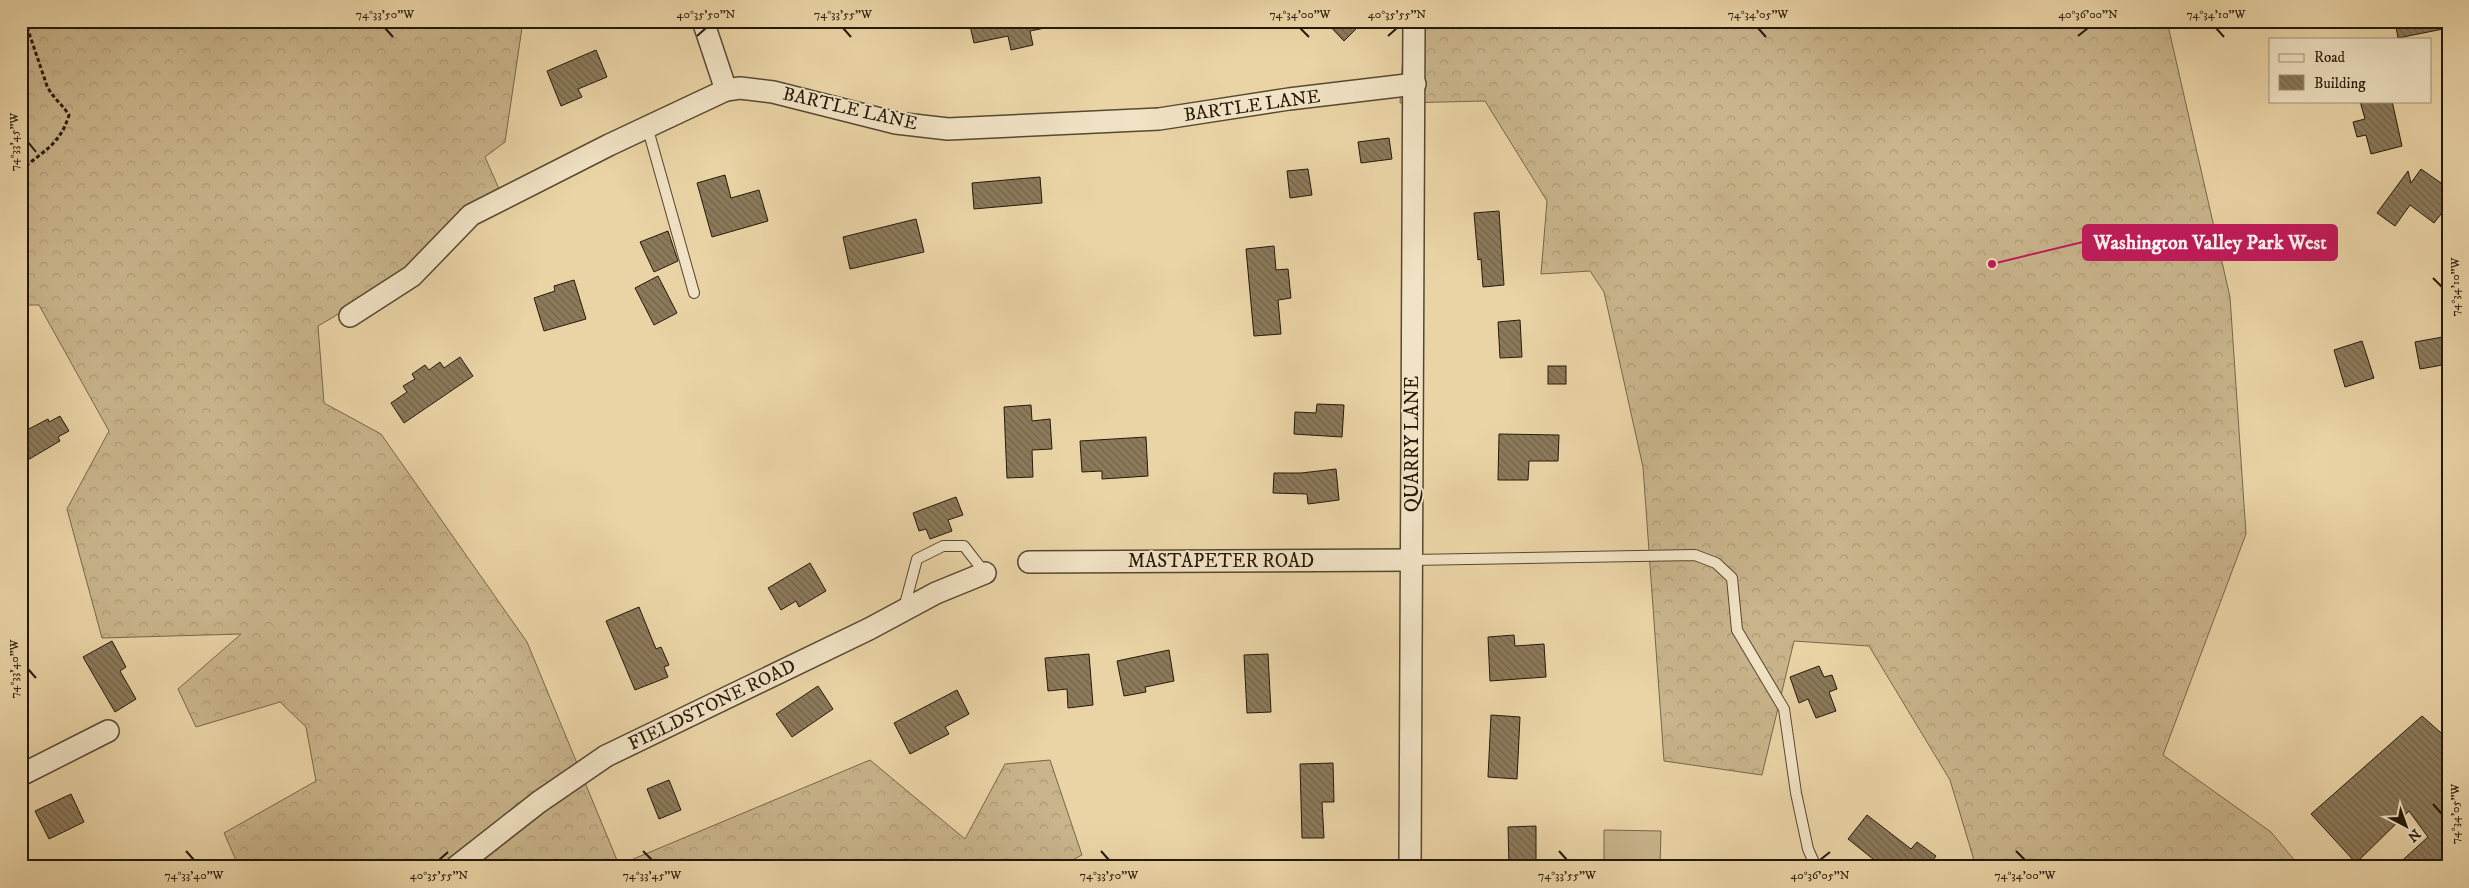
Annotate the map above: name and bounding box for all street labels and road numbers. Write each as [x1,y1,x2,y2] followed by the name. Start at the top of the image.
[780,82,920,136] street label: BARTLE LANE
[1182,85,1322,127] street label: BARTLE LANE
[1401,376,1424,512] street label: QUARRY LANE
[1128,550,1314,573] street label: MASTAPETER ROAD
[624,654,800,756] street label: FIELDSTONE ROAD

